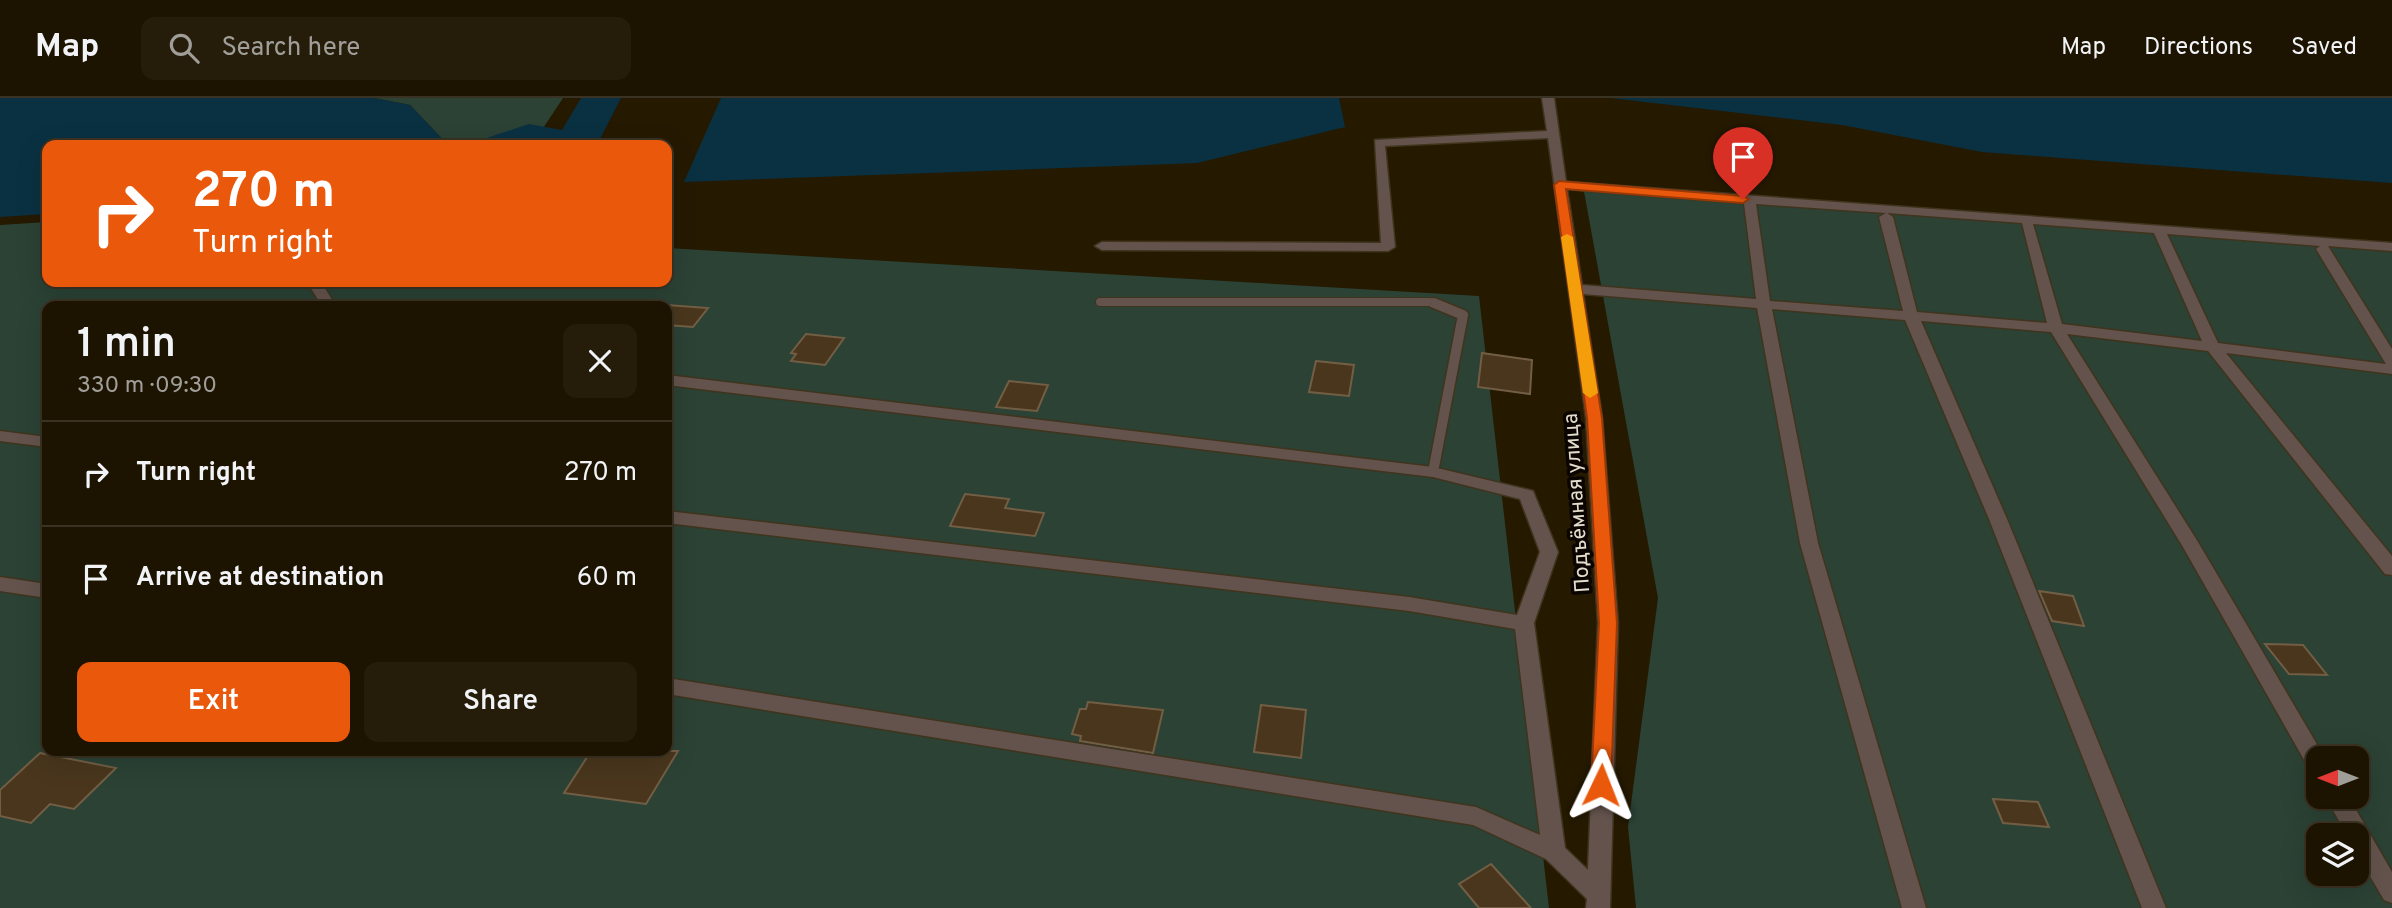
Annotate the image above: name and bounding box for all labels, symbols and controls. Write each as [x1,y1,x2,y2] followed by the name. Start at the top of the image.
[141,17,631,80] search box
[35,27,99,69] text: Map
[165,29,203,67] icon: search
[221,32,360,65] text: Search here
[2061,33,2106,63] text: Map
[2144,33,2253,63] text: Directions
[2291,33,2357,63] text: Saved
[1713,127,1773,199] pin
[1724,138,1762,176] icon: arrive
[192,163,335,225] text: 270 m
[77,168,168,259] icon: right
[192,224,334,264] text: Turn right
[77,319,176,372] text: 1 min
[563,324,637,398] button: close
[77,372,217,401] text: 330 m · 09:30
[1558,412,1597,594] street label: Подъёмная улица
[77,455,115,493] icon: right
[136,457,256,490] text: Turn right
[564,457,637,490] text: 270 m
[77,560,115,598] icon: arrive
[136,562,384,595] text: Arrive at destination
[577,562,637,595] text: 60 m
[77,662,350,742] button: Exit
[364,662,637,742] button: Share
[2306,746,2370,808] north arrow
[2306,746,2369,886] map controls
[1564,748,1638,822] position arrow
[2306,823,2369,886] button: layers

